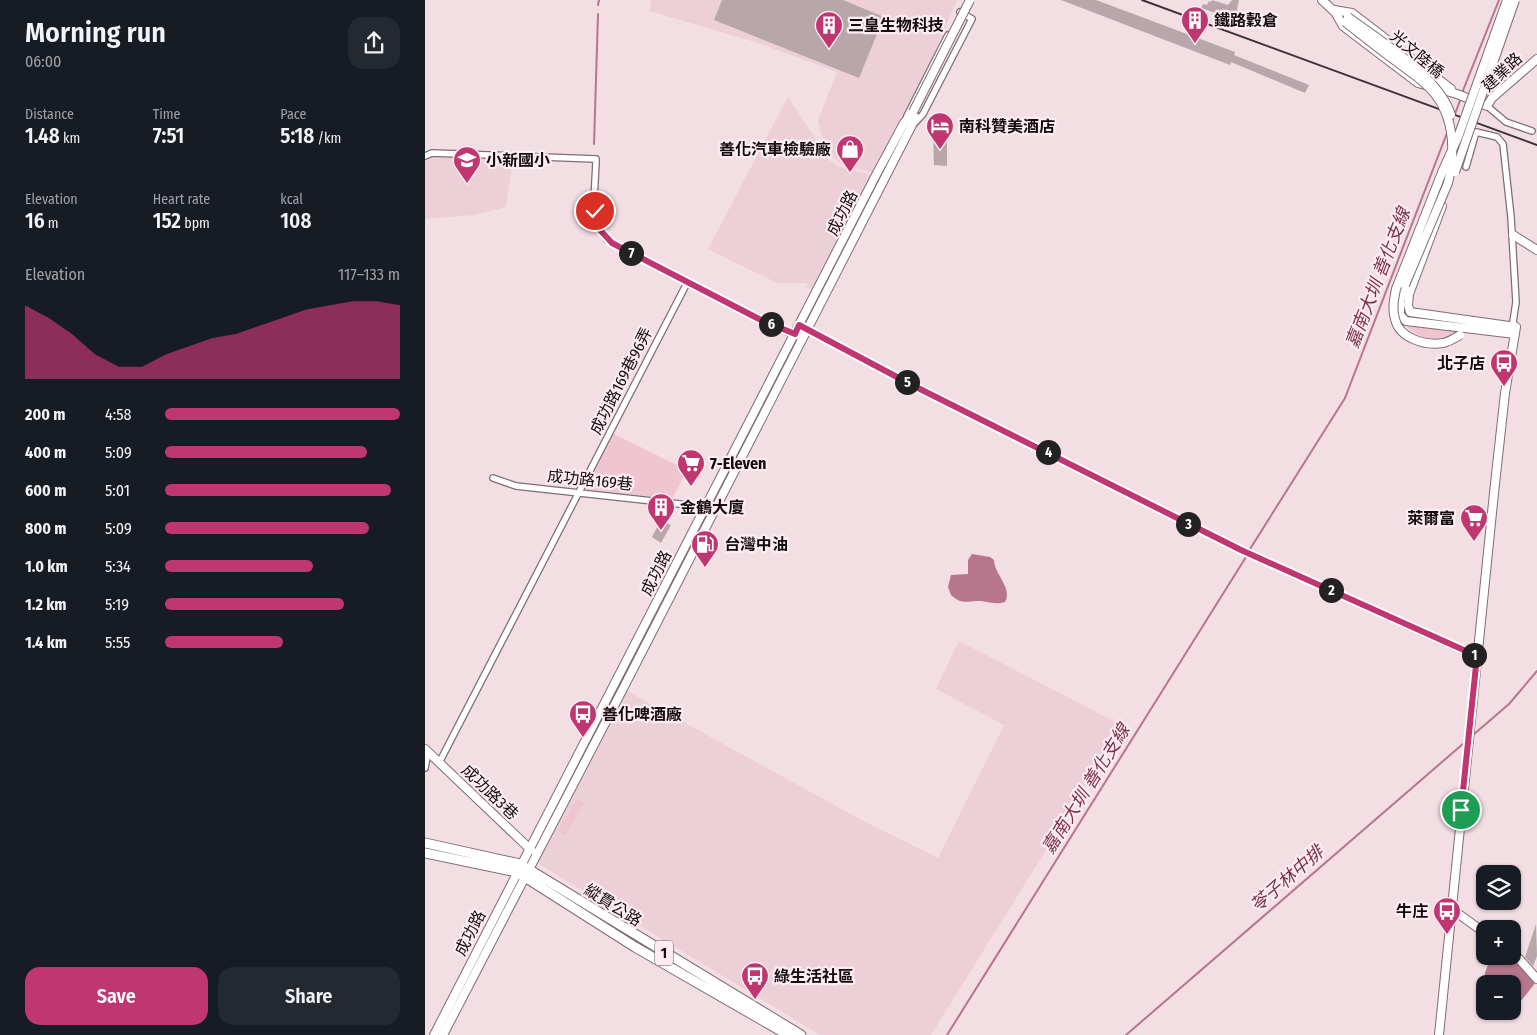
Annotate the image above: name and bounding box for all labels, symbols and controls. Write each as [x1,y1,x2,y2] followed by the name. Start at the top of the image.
[1180,5,1210,44] building icon: 鐵路穀倉
[814,10,844,49] building icon: 三皇生物科技
[1214,11,1278,30] place label: 鐵路穀倉
[25,16,166,49] text: Morning run
[848,16,944,35] place label: 三皇生物科技
[348,17,400,69] button: share
[1386,26,1448,82] street label: 光文陸橋
[1478,49,1526,95] street label: 建業路
[25,52,61,71] text: 06:00
[25,106,74,123] text: Distance
[153,106,180,123] text: Time
[280,106,306,123] text: Pace
[925,111,955,150] hotel icon: 南科贊美酒店
[959,117,1055,136] place label: 南科贊美酒店
[25,123,60,149] text: 1.48
[153,123,184,149] text: 7:51
[280,123,314,149] text: 5:18
[60,130,80,147] text: km
[314,130,341,147] text: /km
[835,134,865,173] shop icon: 善化汽車檢驗廠
[719,140,831,159] place label: 善化汽車檢驗廠
[452,145,482,184] school or university icon: 小新國小
[486,151,550,170] place label: 小新國小
[823,187,861,239] street label: 成功路
[574,190,616,232] pin
[25,191,78,208] text: Elevation
[153,191,210,208] text: Heart rate
[280,191,303,208] text: kcal
[581,197,609,225] icon: check
[1341,203,1416,351] water label: 嘉南大圳 善化支線
[25,208,45,234] text: 16
[153,208,181,234] text: 152
[280,208,311,234] text: 108
[45,215,59,232] text: m
[181,215,210,232] text: bpm
[619,240,643,266] pin: 7
[629,245,634,262] text: 7
[25,265,85,284] text: Elevation
[338,265,400,284] text: 117–133 m
[759,312,783,336] pin: 6
[768,316,775,333] text: 6
[586,324,656,438] street label: 成功路169巷96弄
[1489,348,1519,387] bus stop icon: 北子店
[1437,354,1485,373] place label: 北子店
[895,370,919,394] pin: 5
[904,374,911,391] text: 5
[25,405,65,424] text: 200 m
[105,405,132,424] text: 4:58
[1035,440,1061,464] pin: 4
[25,443,66,462] text: 400 m
[105,443,132,462] text: 5:09
[1045,444,1052,461] text: 4
[676,448,706,487] supermarket icon: 7-Eleven
[710,454,766,473] place label: 7-Eleven
[546,466,634,494] street label: 成功路169巷
[25,481,66,500] text: 600 m
[105,481,130,500] text: 5:01
[646,492,676,531] building icon: 金鶴大廈
[680,498,744,517] place label: 金鶴大廈
[1459,503,1489,542] supermarket icon: 萊爾富
[1407,509,1455,528] place label: 萊爾富
[1175,512,1201,536] pin: 3
[1185,516,1192,533] text: 3
[25,519,66,538] text: 800 m
[105,519,132,538] text: 5:09
[690,529,720,568] fuel station icon: 台灣中油
[724,535,788,554] place label: 台灣中油
[637,547,675,599] street label: 成功路
[25,557,68,576] text: 1.0 km
[105,557,131,576] text: 5:34
[1319,578,1343,602] pin: 2
[1328,582,1335,599] text: 2
[25,595,67,614] text: 1.2 km
[105,595,129,614] text: 5:19
[25,633,67,652] text: 1.4 km
[105,633,130,652] text: 5:55
[1461,642,1487,668] pin: 1
[1472,647,1477,664] text: 1
[568,699,598,738] bus stop icon: 善化啤酒廠
[602,705,682,724] place label: 善化啤酒廠
[1037,719,1136,858] water label: 嘉南大圳 善化支線
[458,760,522,824] street label: 成功路3巷
[1440,789,1482,831] pin
[1447,796,1475,824] icon: arrive
[1246,840,1330,917] water label: 苓子林中排
[1476,865,1521,1020] map controls
[1476,865,1521,910] button: layers
[581,880,645,930] street label: 縱貫公路
[1432,896,1462,935] bus stop icon: 牛庄
[1396,902,1428,921] place label: 牛庄
[451,907,489,959] street label: 成功路
[1476,920,1521,965] button: +
[655,940,673,966] road number: 1
[740,961,770,1000] bus stop icon: 綠生活社區
[25,967,208,1025] button: Save
[218,967,400,1025] button: Share
[774,967,854,986] place label: 綠生活社區
[1476,975,1521,1020] button: −

